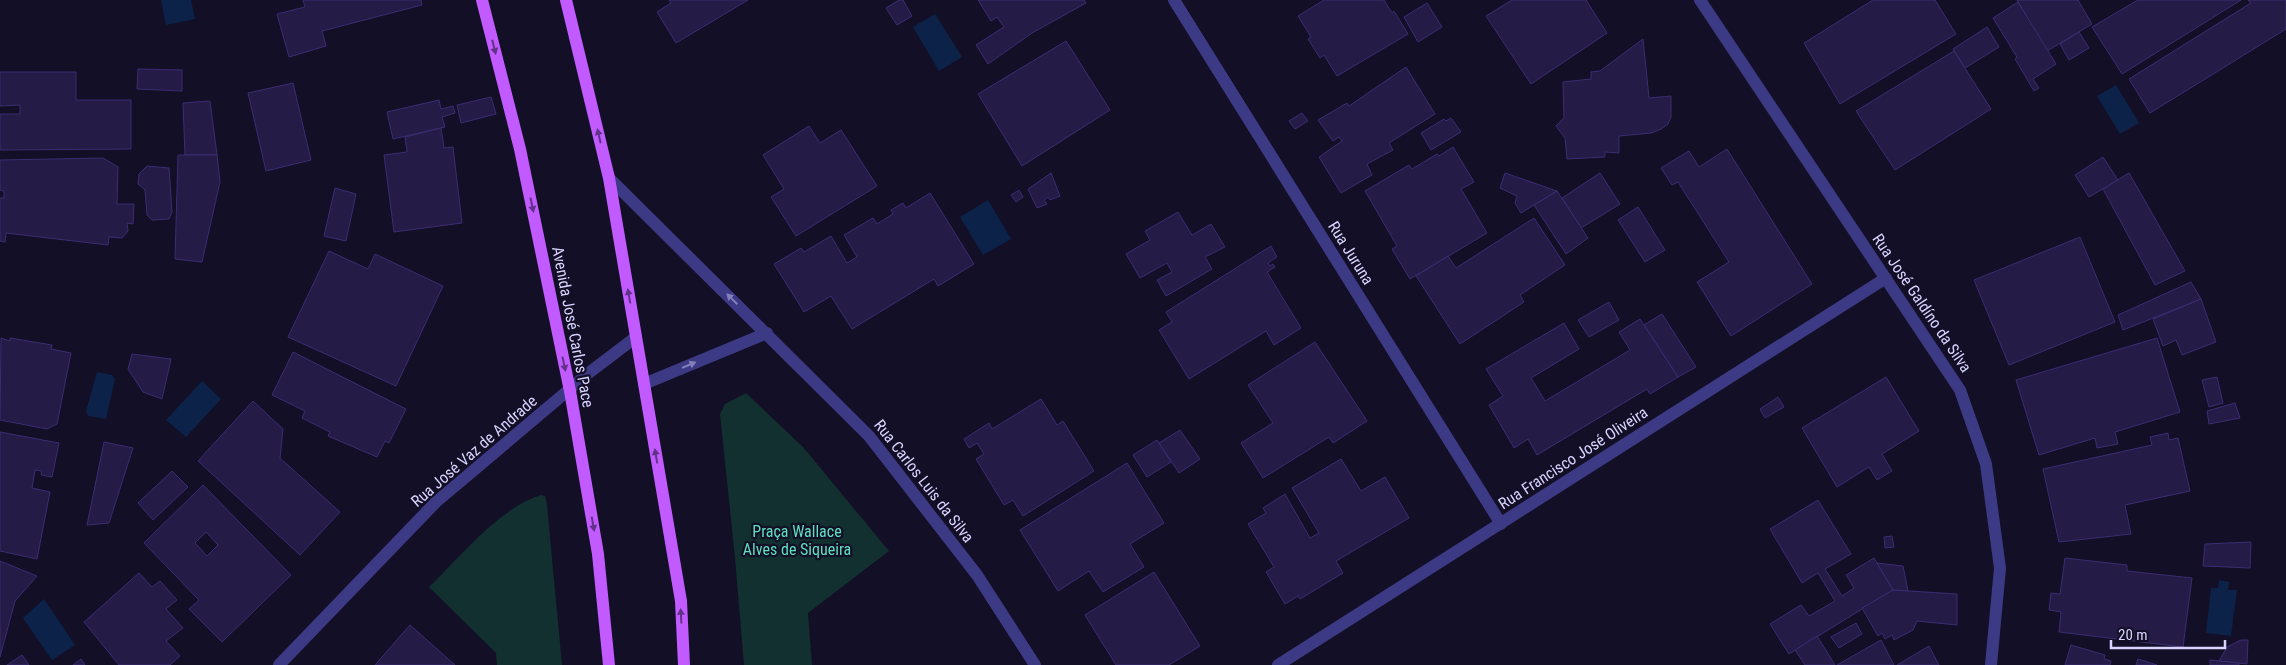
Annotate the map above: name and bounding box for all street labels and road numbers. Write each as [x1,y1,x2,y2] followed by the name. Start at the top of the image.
[1324,218,1378,288] street label: Rua Juruna
[1869,230,1975,376] street label: Rua José Galdíno da Silva
[548,245,598,409] street label: Avenida José Carlos Pace
[407,391,541,511] street label: Rua José Vaz de Andrade
[1495,403,1651,513] street label: Rua Francisco José Oliveira
[870,416,978,546] street label: Rua Carlos Luis da Silva

